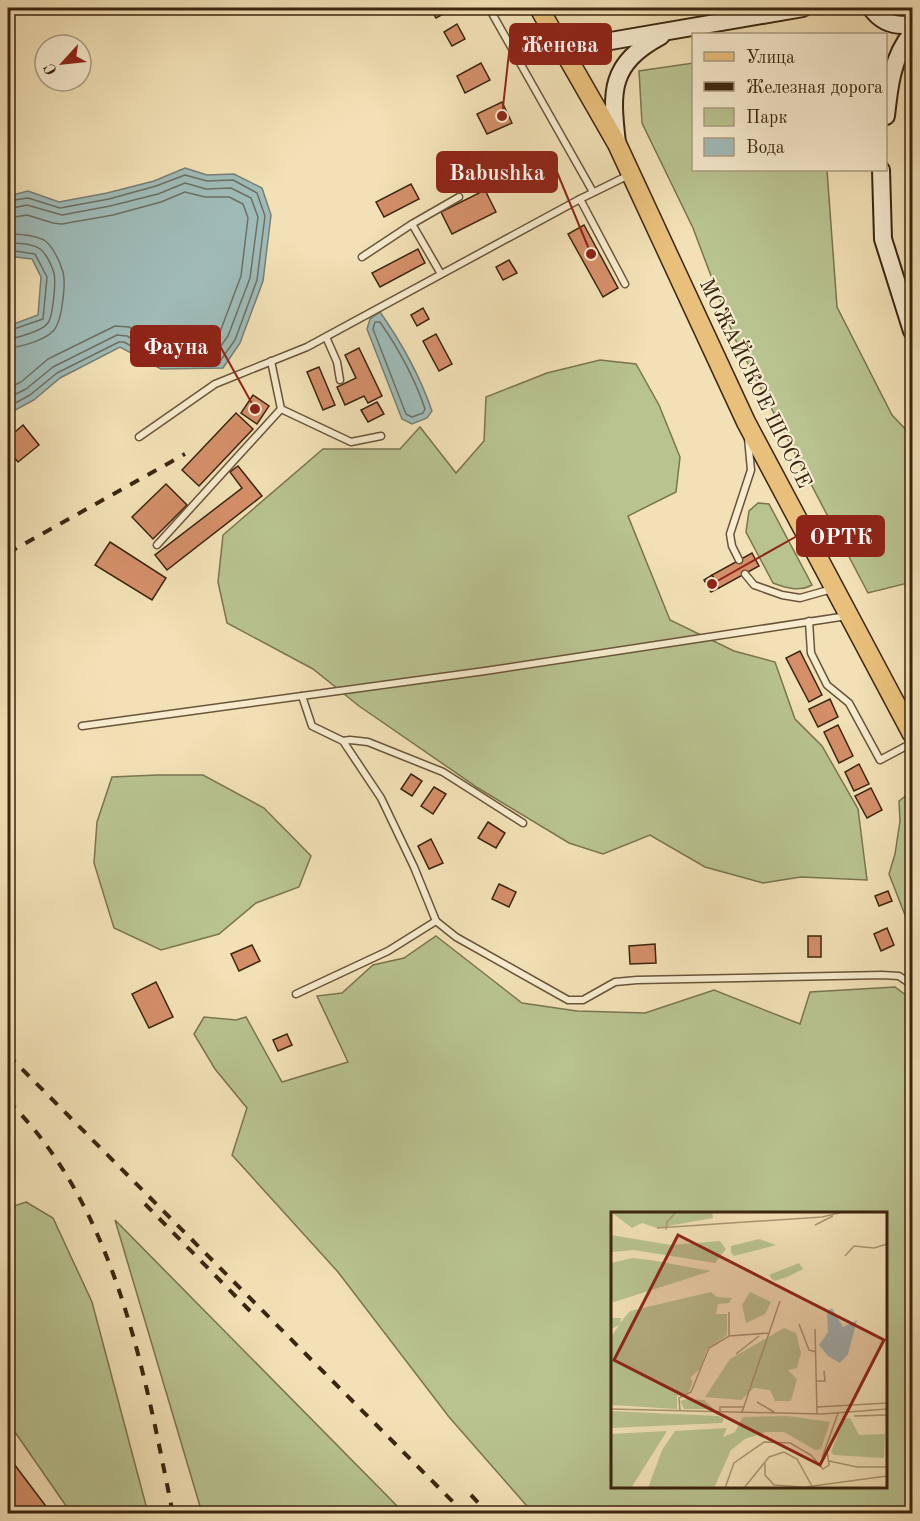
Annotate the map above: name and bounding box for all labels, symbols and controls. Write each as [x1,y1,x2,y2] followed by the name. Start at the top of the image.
[510,24,611,64] callout: Женева
[33,33,93,93] north arrow
[692,33,887,171] legend
[521,35,599,57] text: Женева
[746,49,795,67] text: Улица
[42,61,61,77] text: С
[746,79,883,97] text: Железная дорога
[746,109,787,127] text: Парк
[746,139,785,157] text: Вода
[437,152,557,192] callout: Babushka
[449,163,545,185] text: Babushka
[695,274,819,492] street label: МОЖАЙСКОЕ ШОССЕ
[131,326,220,366] callout: Фауна
[143,337,209,359] text: Фауна
[797,516,884,556] callout: ОРТК
[809,527,873,549] text: ОРТК
[611,1212,887,1488] inset map

